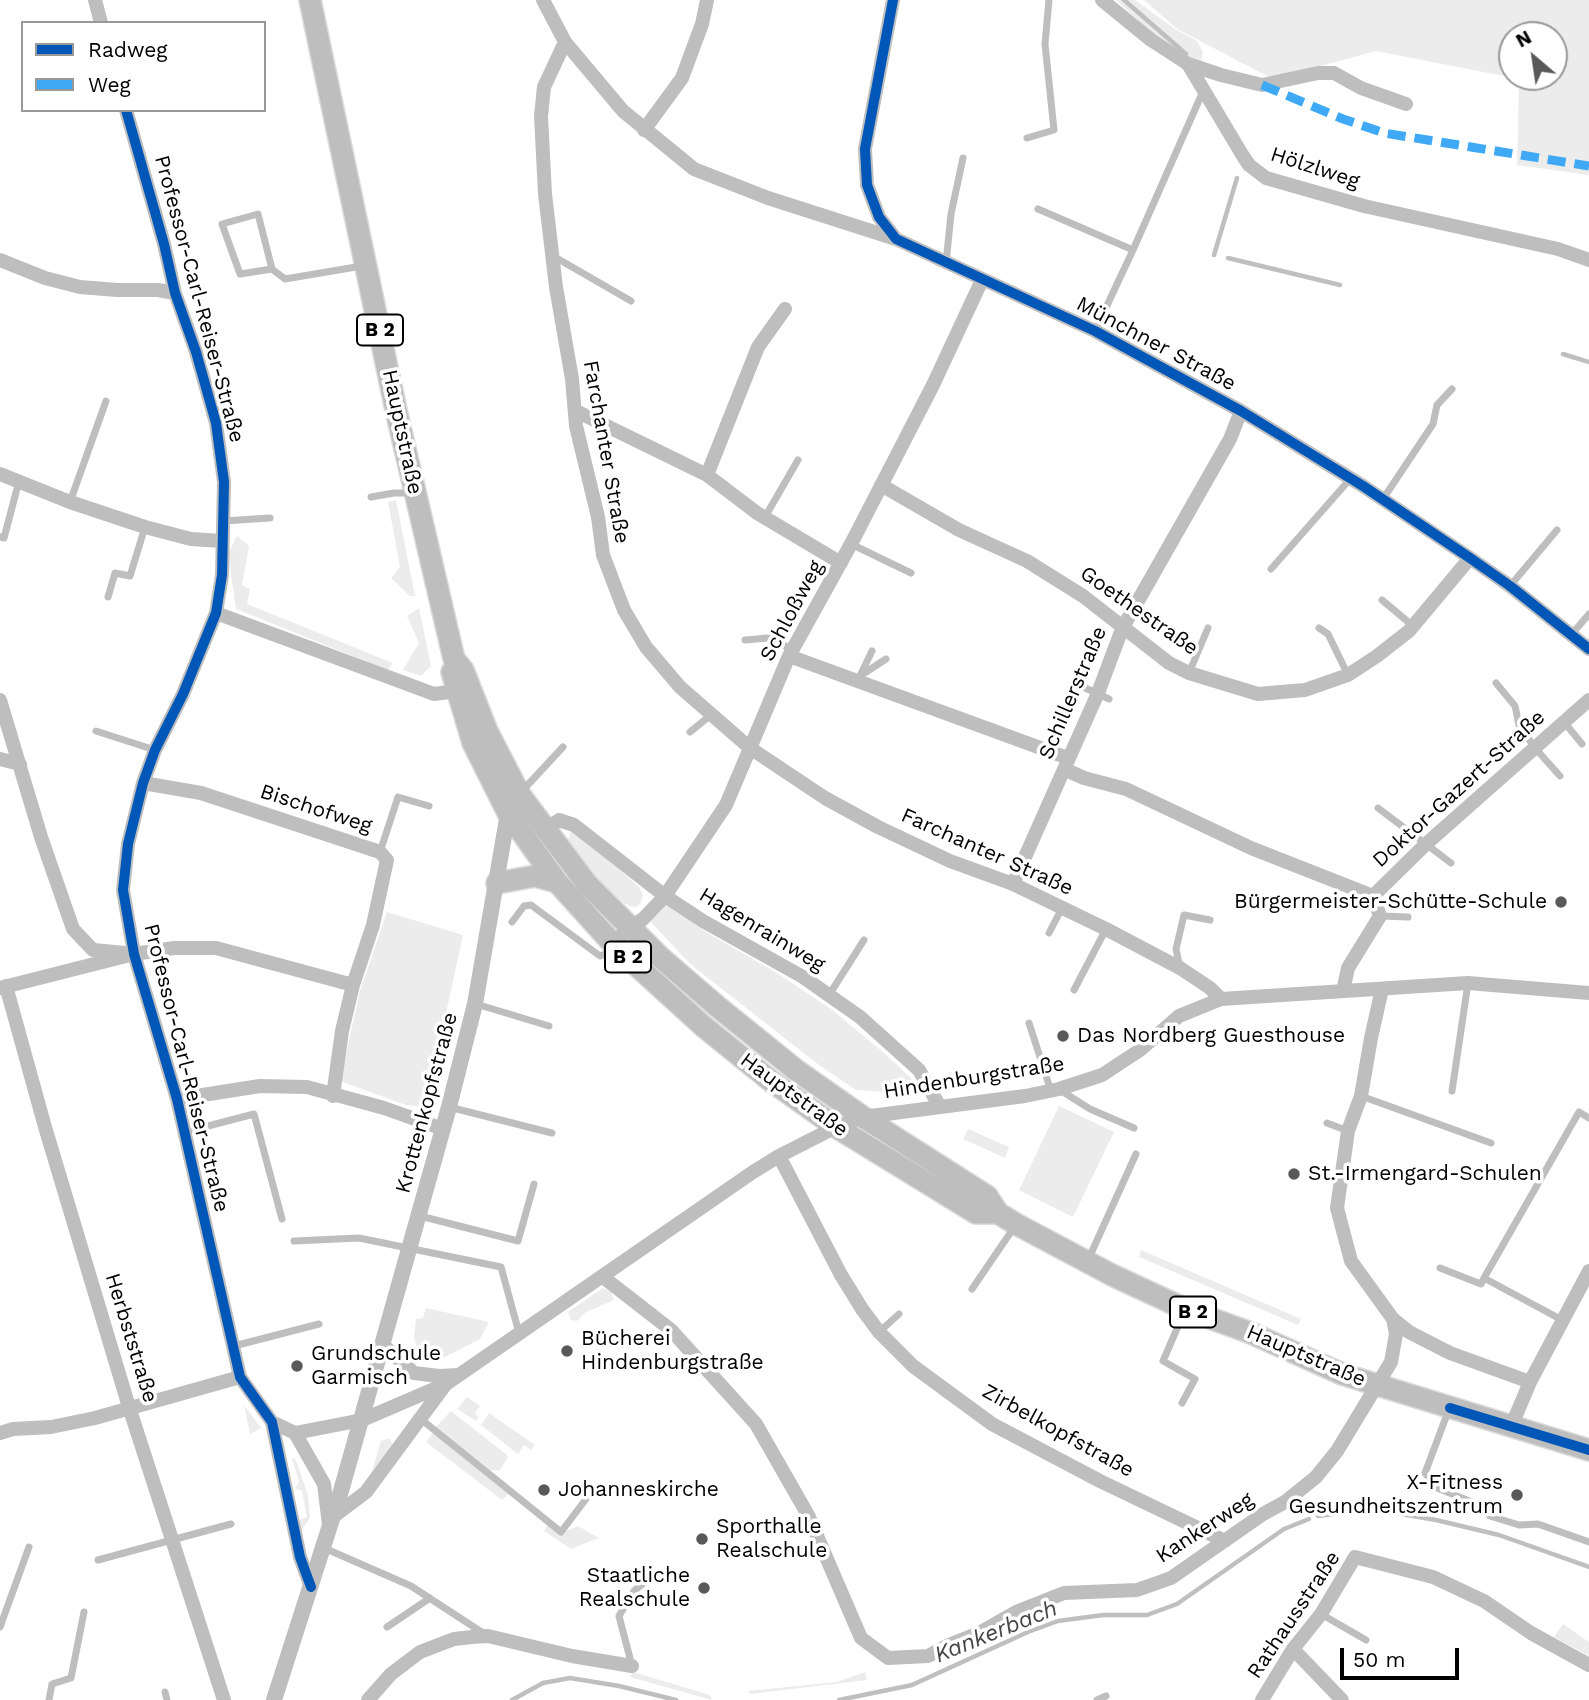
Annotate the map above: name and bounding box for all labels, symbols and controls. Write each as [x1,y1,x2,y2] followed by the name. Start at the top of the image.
[21,21,266,112] legend
[1498,21,1568,91] north arrow
[1512,25,1535,52] text: N
[88,37,168,62] text: Radweg
[88,72,131,97] text: Weg
[1267,142,1363,194] street label: Hölzlweg
[148,153,250,445] street label: Professor-Carl-Reiser-Straße
[1072,291,1240,397] street label: Münchner Straße
[357,314,403,346] road number: B 2
[577,358,635,546] street label: Farchanter Straße
[376,367,428,497] street label: Hauptstraße
[755,556,829,666] street label: Schloßweg
[1075,561,1203,661] street label: Goethestraße
[1034,623,1112,763] street label: Schillerstraße
[1368,705,1550,873] street label: Doktor-Gazert-Straße
[257,779,375,839] street label: Bischofweg
[897,803,1077,901] street label: Farchanter Straße
[694,882,830,978] street label: Hagenrainweg
[1234,889,1547,915] place label: Bürgermeister-Schütte-Schule
[1553,894,1569,910] marker: Bürgermeister-Schütte-Schule
[138,921,234,1215] street label: Professor-Carl-Reiser-Straße
[605,942,651,973] road number: B 2
[391,1010,463,1196] street label: Krottenkopfstraße
[1077,1023,1345,1049] place label: Das Nordberg Guesthouse
[1055,1028,1071,1044] marker: Das Nordberg Guesthouse
[735,1047,853,1143] street label: Hauptstraße
[882,1051,1066,1105] street label: Hindenburgstraße
[1308,1161,1542,1187] place label: St.-Irmengard-Schulen
[1286,1166,1302,1182] marker: St.-Irmengard-Schulen
[99,1270,163,1406] street label: Herbststraße
[1170,1296,1216,1328] road number: B 2
[1243,1320,1369,1392] street label: Hauptstraße
[581,1326,764,1376] place label: Bücherei Hindenburgstraße
[311,1341,441,1391] place label: Grundschule Garmisch
[559,1343,575,1359] marker: Bücherei Hindenburgstraße
[289,1358,305,1374] marker: Grundschule Garmisch
[978,1379,1138,1483] street label: Zirbelkopfstraße
[1289,1470,1503,1520] place label: X-Fitness Gesundheitszentrum
[558,1477,719,1503] place label: Johanneskirche
[536,1482,552,1498] marker: Johanneskirche
[1152,1487,1258,1569] street label: Kankerweg
[1509,1487,1525,1503] marker: X-Fitness Gesundheitszentrum
[716,1514,827,1564] place label: Sporthalle Realschule
[694,1531,710,1547] marker: Sporthalle Realschule
[1242,1547,1346,1683] street label: Rathausstraße
[579,1563,690,1613] place label: Staatliche Realschule
[696,1580,712,1596] marker: Staatliche Realschule
[930,1595,1062,1669] water label: Kankerbach
[1344,1634,1463,1678] scale bar
[1353,1647,1405,1672] text: 50 m

